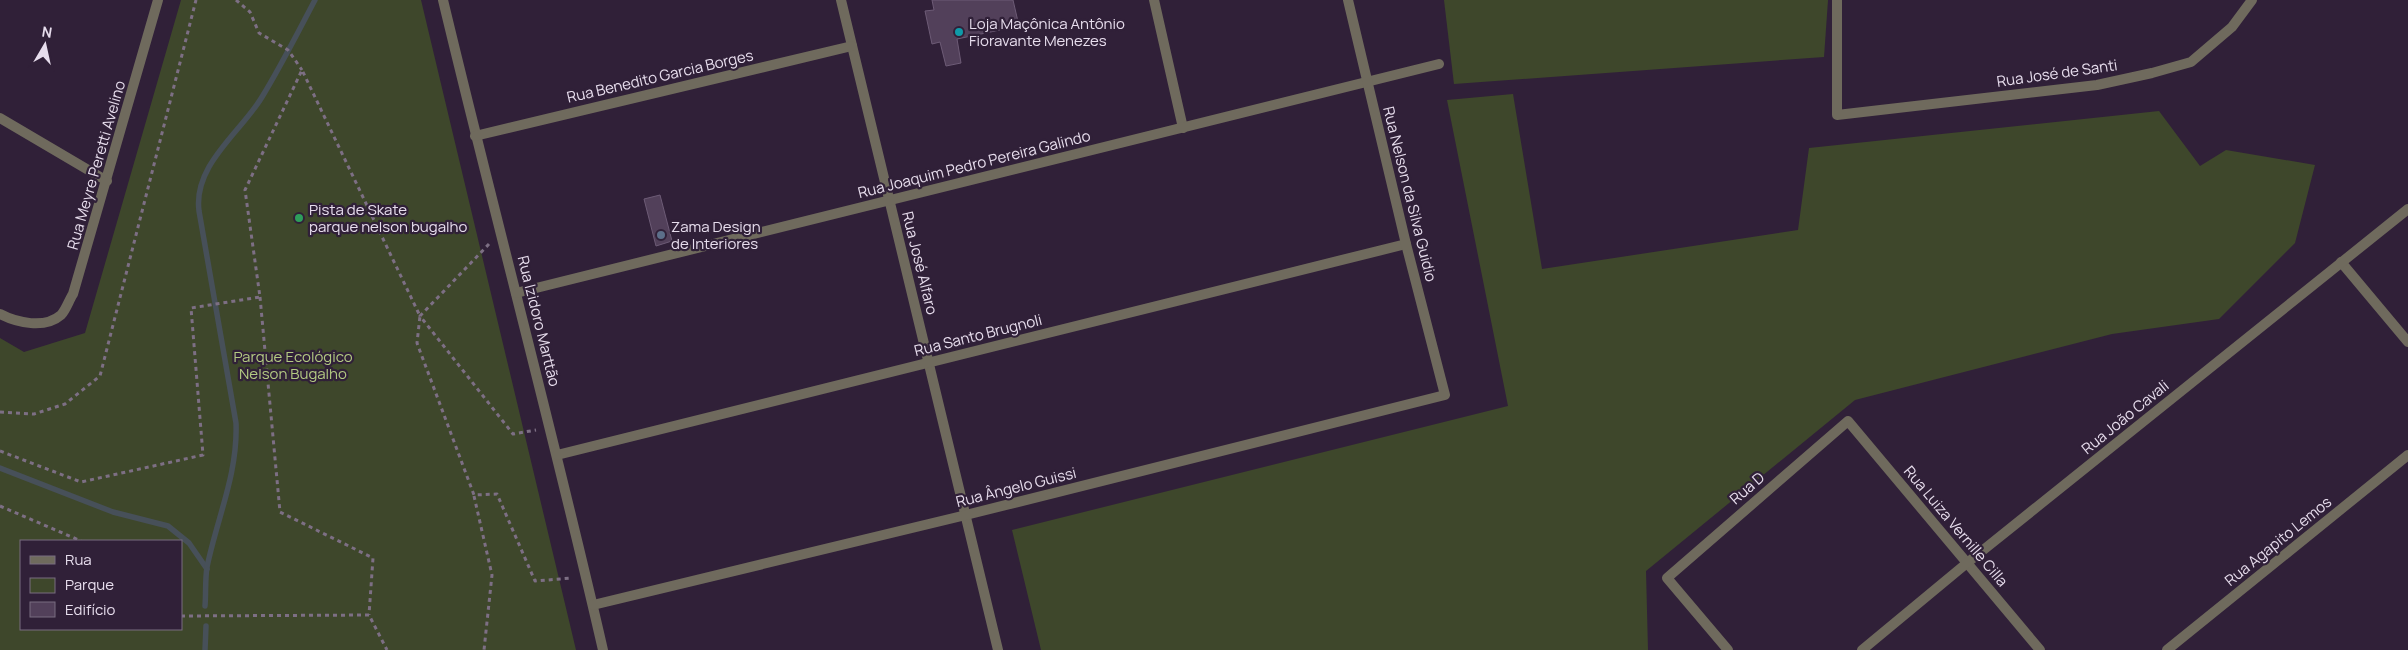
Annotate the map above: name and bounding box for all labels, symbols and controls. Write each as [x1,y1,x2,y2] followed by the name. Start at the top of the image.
[969,13,1125,51] place label: Loja Maçônica Antônio Fioravante Menezes
[20,20,70,70] north arrow
[41,21,54,42] text: N
[953,26,965,38] marker: Loja Maçônica Antônio Fioravante Menezes
[565,44,755,108] street label: Rua Benedito Garcia Borges
[1995,54,2119,92] street label: Rua José de Santi
[62,78,130,252] street label: Rua Meyre Peretti Avelino
[1378,104,1442,284] street label: Rua Nelson da Silva Guidio
[856,125,1093,203] street label: Rua Joaquim Pedro Pereira Galindo
[309,199,467,237] place label: Pista de Skate parque nelson bugalho
[897,209,943,317] street label: Rua José Alfaro
[293,212,305,224] marker: Pista de Skate parque nelson bugalho
[671,216,761,254] place label: Zama Design de Interiores
[655,229,667,241] marker: Zama Design de Interiores
[513,253,565,389] street label: Rua Izidoro Marttão
[912,309,1044,361] street label: Rua Santo Brugnoli
[233,346,353,384] park label: Parque Ecológico Nelson Bugalho
[2077,375,2173,459] street label: Rua João Cavali
[1899,461,2013,591] street label: Rua Luiza Vernille Cilla
[954,462,1078,512] street label: Rua Ângelo Guissi
[1725,467,1769,509] street label: Rua D
[2220,491,2336,591] street label: Rua Agapito Lemos
[20,540,182,630] legend
[65,549,92,570] text: Rua
[65,574,114,595] text: Parque
[65,599,116,620] text: Edifício

